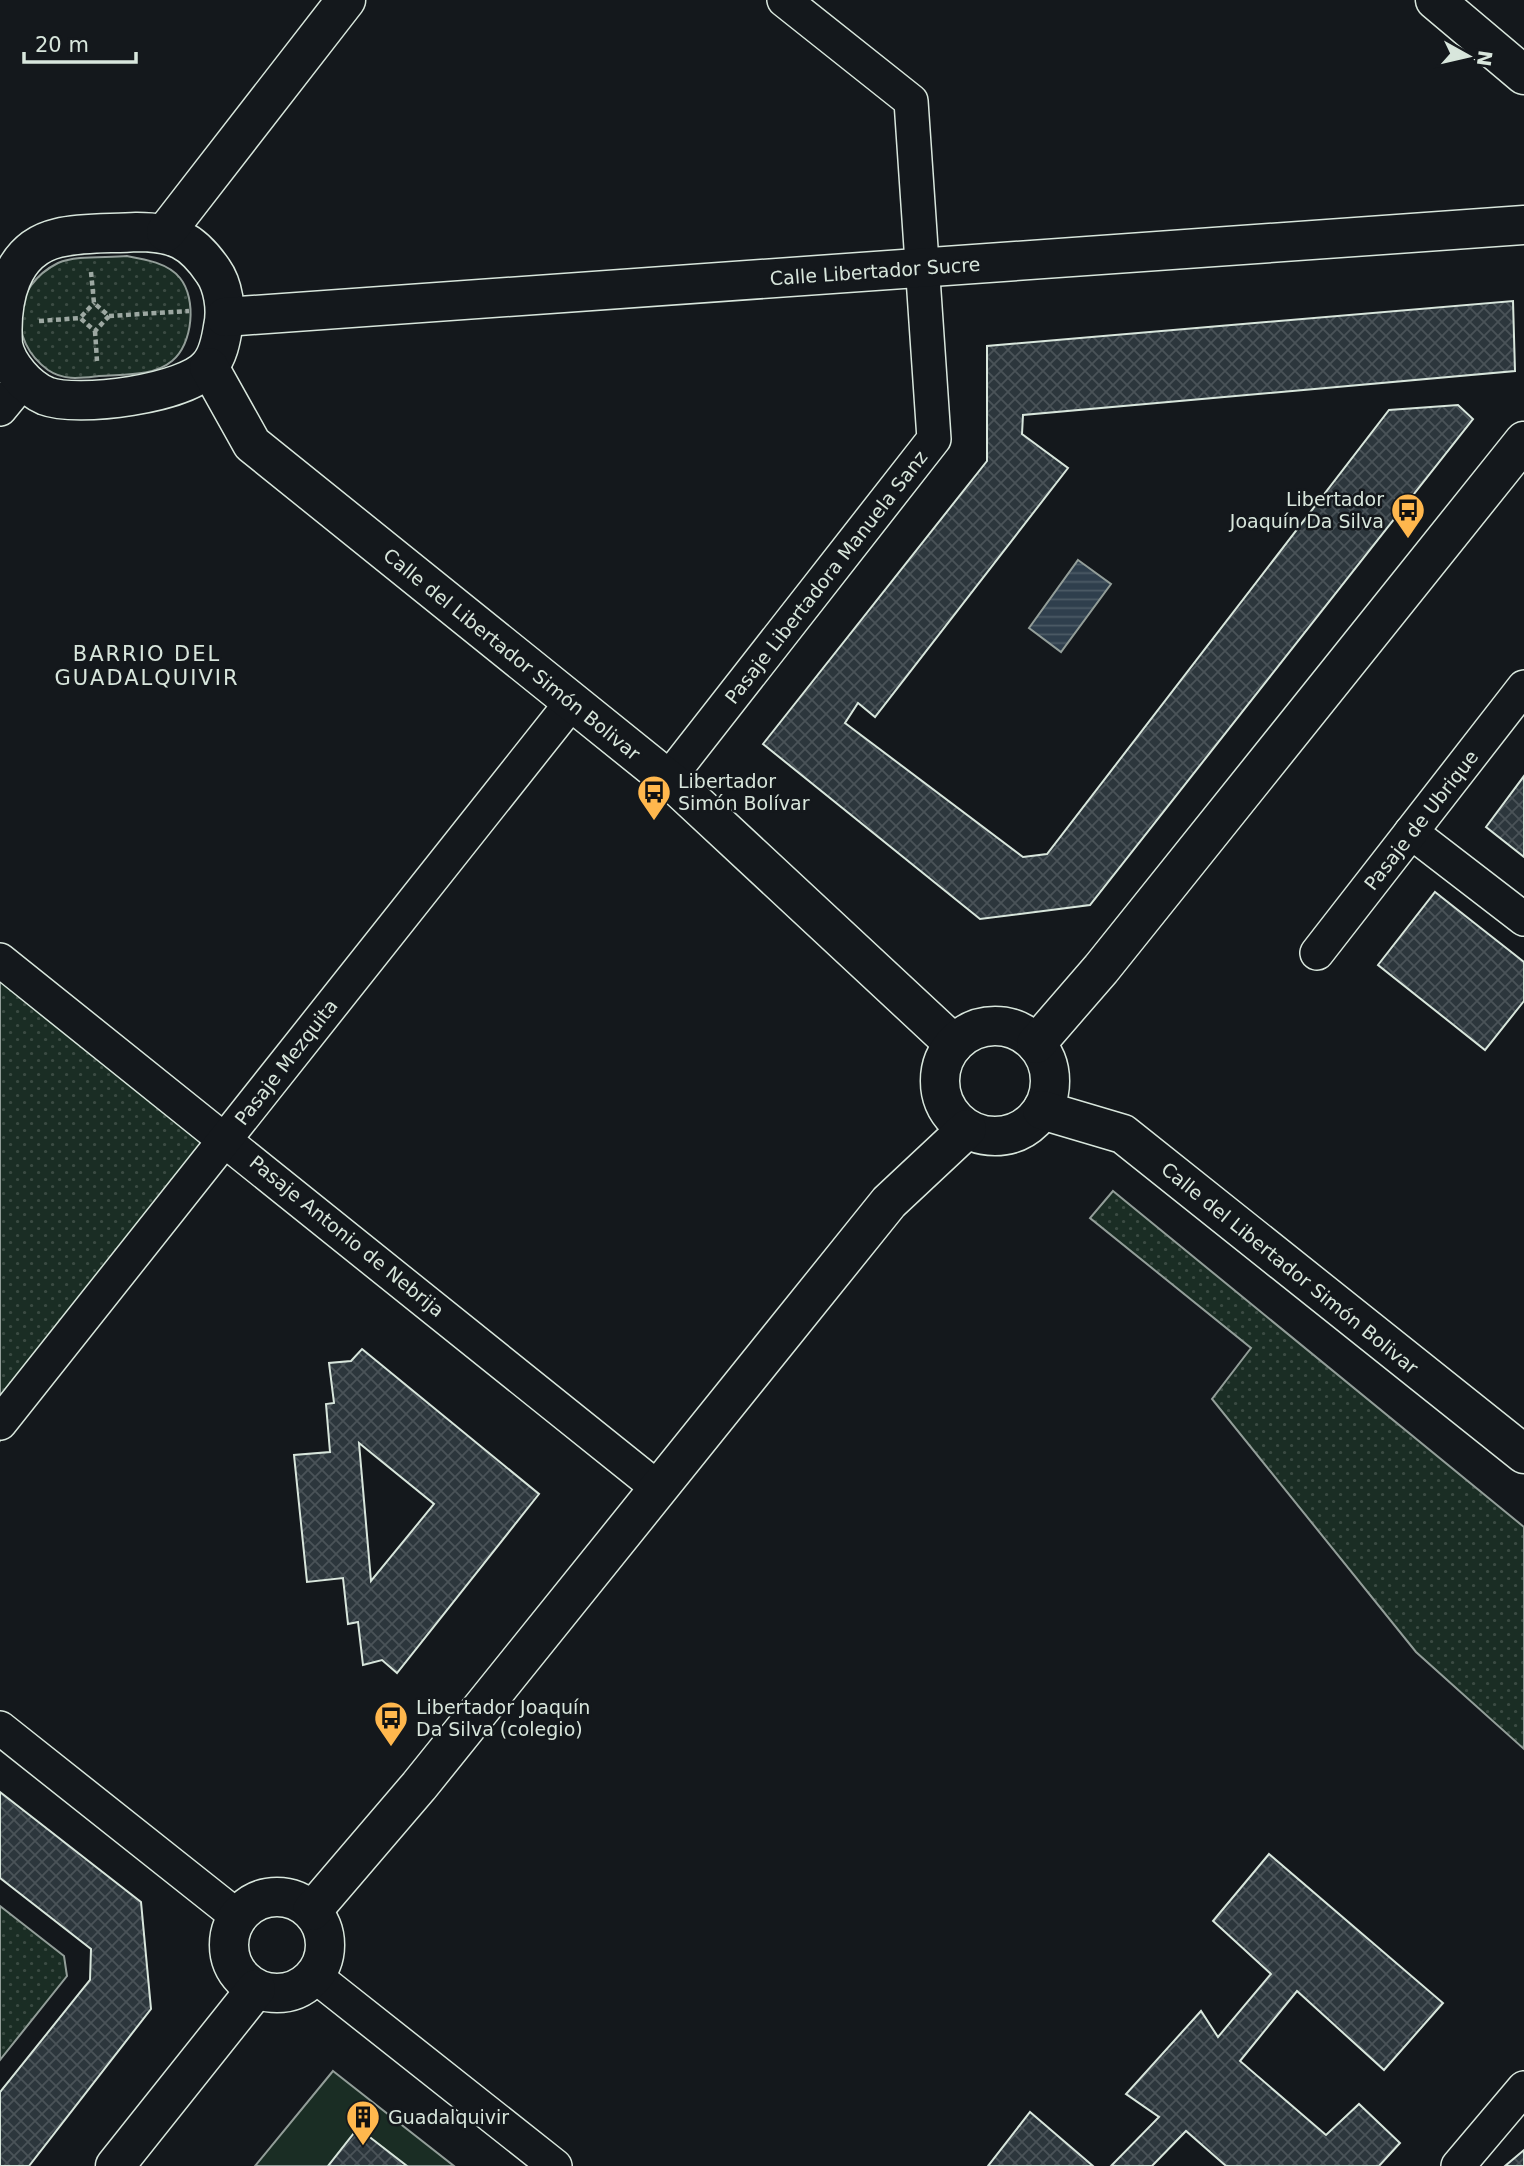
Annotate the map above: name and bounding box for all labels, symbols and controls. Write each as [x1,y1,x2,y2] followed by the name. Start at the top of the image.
[24,21,136,65] scale bar
[1433,21,1503,91] north arrow
[35,33,89,57] text: 20 m
[1473,49,1497,68] text: N
[769,253,981,289] street label: Calle Libertador Sucre
[720,446,932,708] street label: Pasaje Libertadora Manuela Sanz
[1229,488,1384,532] place label: Libertador Joaquín Da Silva
[1389,491,1427,540] bus stop icon: Libertador Joaquín Da Silva
[379,544,645,765] street label: Calle del Libertador Simón Bolivar
[54,642,240,690] district label: BARRIO DEL GUADALQUIVIR
[1360,746,1482,894] street label: Pasaje de Ubrique
[678,770,810,814] place label: Libertador Simón Bolívar
[635,773,673,822] bus stop icon: Libertador Simón Bolívar
[230,995,342,1129] street label: Pasaje Mezquita
[245,1151,449,1321] street label: Pasaje Antonio de Nebrija
[1157,1158,1423,1379] street label: Calle del Libertador Simón Bolivar
[416,1696,590,1740] place label: Libertador Joaquín Da Silva (colegio)
[372,1699,410,1748] bus stop icon: Libertador Joaquín Da Silva (colegio)
[344,2098,382,2147] building icon: Guadalquivir
[388,2106,509,2128] place label: Guadalquivir

